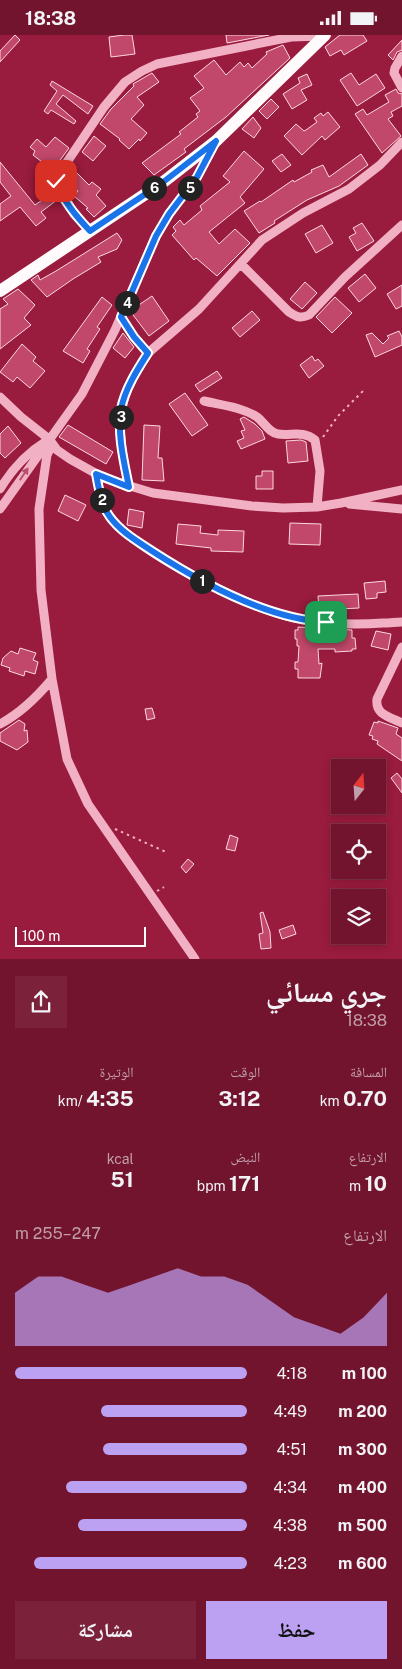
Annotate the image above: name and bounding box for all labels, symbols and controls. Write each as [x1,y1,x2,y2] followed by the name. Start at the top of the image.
[25,7,76,29] text: 18:38
[35,160,77,202] pin
[42,167,70,195] icon: check
[142,175,166,201] pin: 6
[178,175,202,201] pin: 5
[150,180,159,196] text: 6
[186,180,195,196] text: 5
[114,291,140,315] pin: 4
[123,295,132,311] text: 4
[108,405,134,429] pin: 3
[117,409,126,425] text: 3
[20,467,29,481] one-way arrow
[90,487,114,513] pin: 2
[98,492,107,508] text: 2
[190,569,214,593] pin: 1
[200,573,206,589] text: 1
[305,601,347,643] pin
[312,608,340,636] icon: arrive
[331,759,386,814] north arrow
[331,759,386,944] map controls
[331,824,386,879] button: locate
[331,889,386,944] button: layers
[15,924,146,947] scale bar
[22,928,60,944] text: 100 m
[266,975,387,1008] text: جري مسائي
[15,976,67,1028] button: share
[346,1011,387,1030] text: 18:38
[100,1064,134,1080] text: الوتيرة
[230,1064,260,1080] text: الوقت
[350,1064,387,1080] text: المسافة
[86,1086,134,1111] text: 4:35
[218,1086,260,1111] text: 3:12
[343,1086,387,1111] text: 0.70
[58,1093,86,1109] text: /km
[320,1093,343,1109] text: km
[230,1149,260,1165] text: النبض
[349,1149,387,1165] text: الارتفاع
[107,1151,134,1167] text: kcal
[111,1167,134,1192] text: 51
[229,1171,260,1196] text: 171
[364,1171,387,1196] text: 10
[197,1178,229,1194] text: bpm
[349,1178,364,1194] text: m
[15,1224,101,1243] text: 247–255 m
[343,1226,387,1245] text: الارتفاع
[276,1364,307,1383] text: 4:18
[342,1364,387,1383] text: 100 m
[273,1402,307,1421] text: 4:49
[338,1402,387,1421] text: 200 m
[277,1440,307,1459] text: 4:51
[338,1440,387,1459] text: 300 m
[273,1478,307,1497] text: 4:34
[338,1478,387,1497] text: 400 m
[273,1516,307,1535] text: 4:38
[338,1516,387,1535] text: 500 m
[273,1554,307,1573] text: 4:23
[338,1554,387,1573] text: 600 m
[15,1601,196,1659] button: مشاركة
[206,1601,387,1659] button: حفظ

